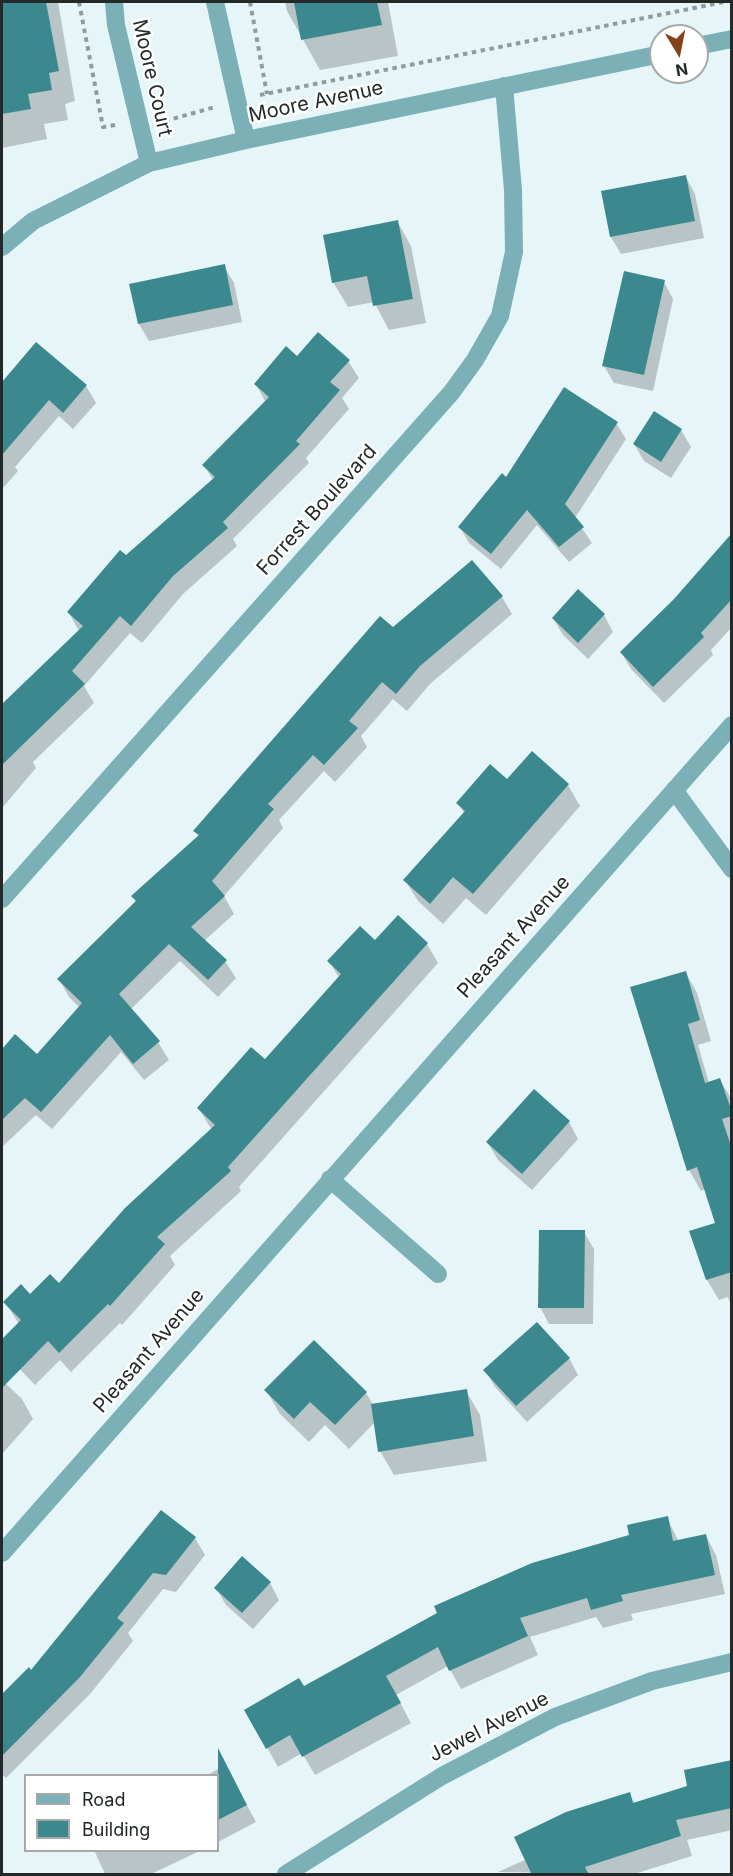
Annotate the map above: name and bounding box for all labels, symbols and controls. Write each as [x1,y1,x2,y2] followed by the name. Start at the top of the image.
[127,17,177,139] street label: Moore Court
[649,24,709,84] north arrow
[674,59,690,81] text: N
[247,76,385,128] street label: Moore Avenue
[252,440,382,580] street label: Forrest Boulevard
[453,871,575,1003] street label: Pleasant Avenue
[89,1284,209,1418] street label: Pleasant Avenue
[425,1687,553,1767] street label: Jewel Avenue
[24,1774,219,1852] legend
[82,1789,125,1810] text: Road
[82,1819,150,1840] text: Building

